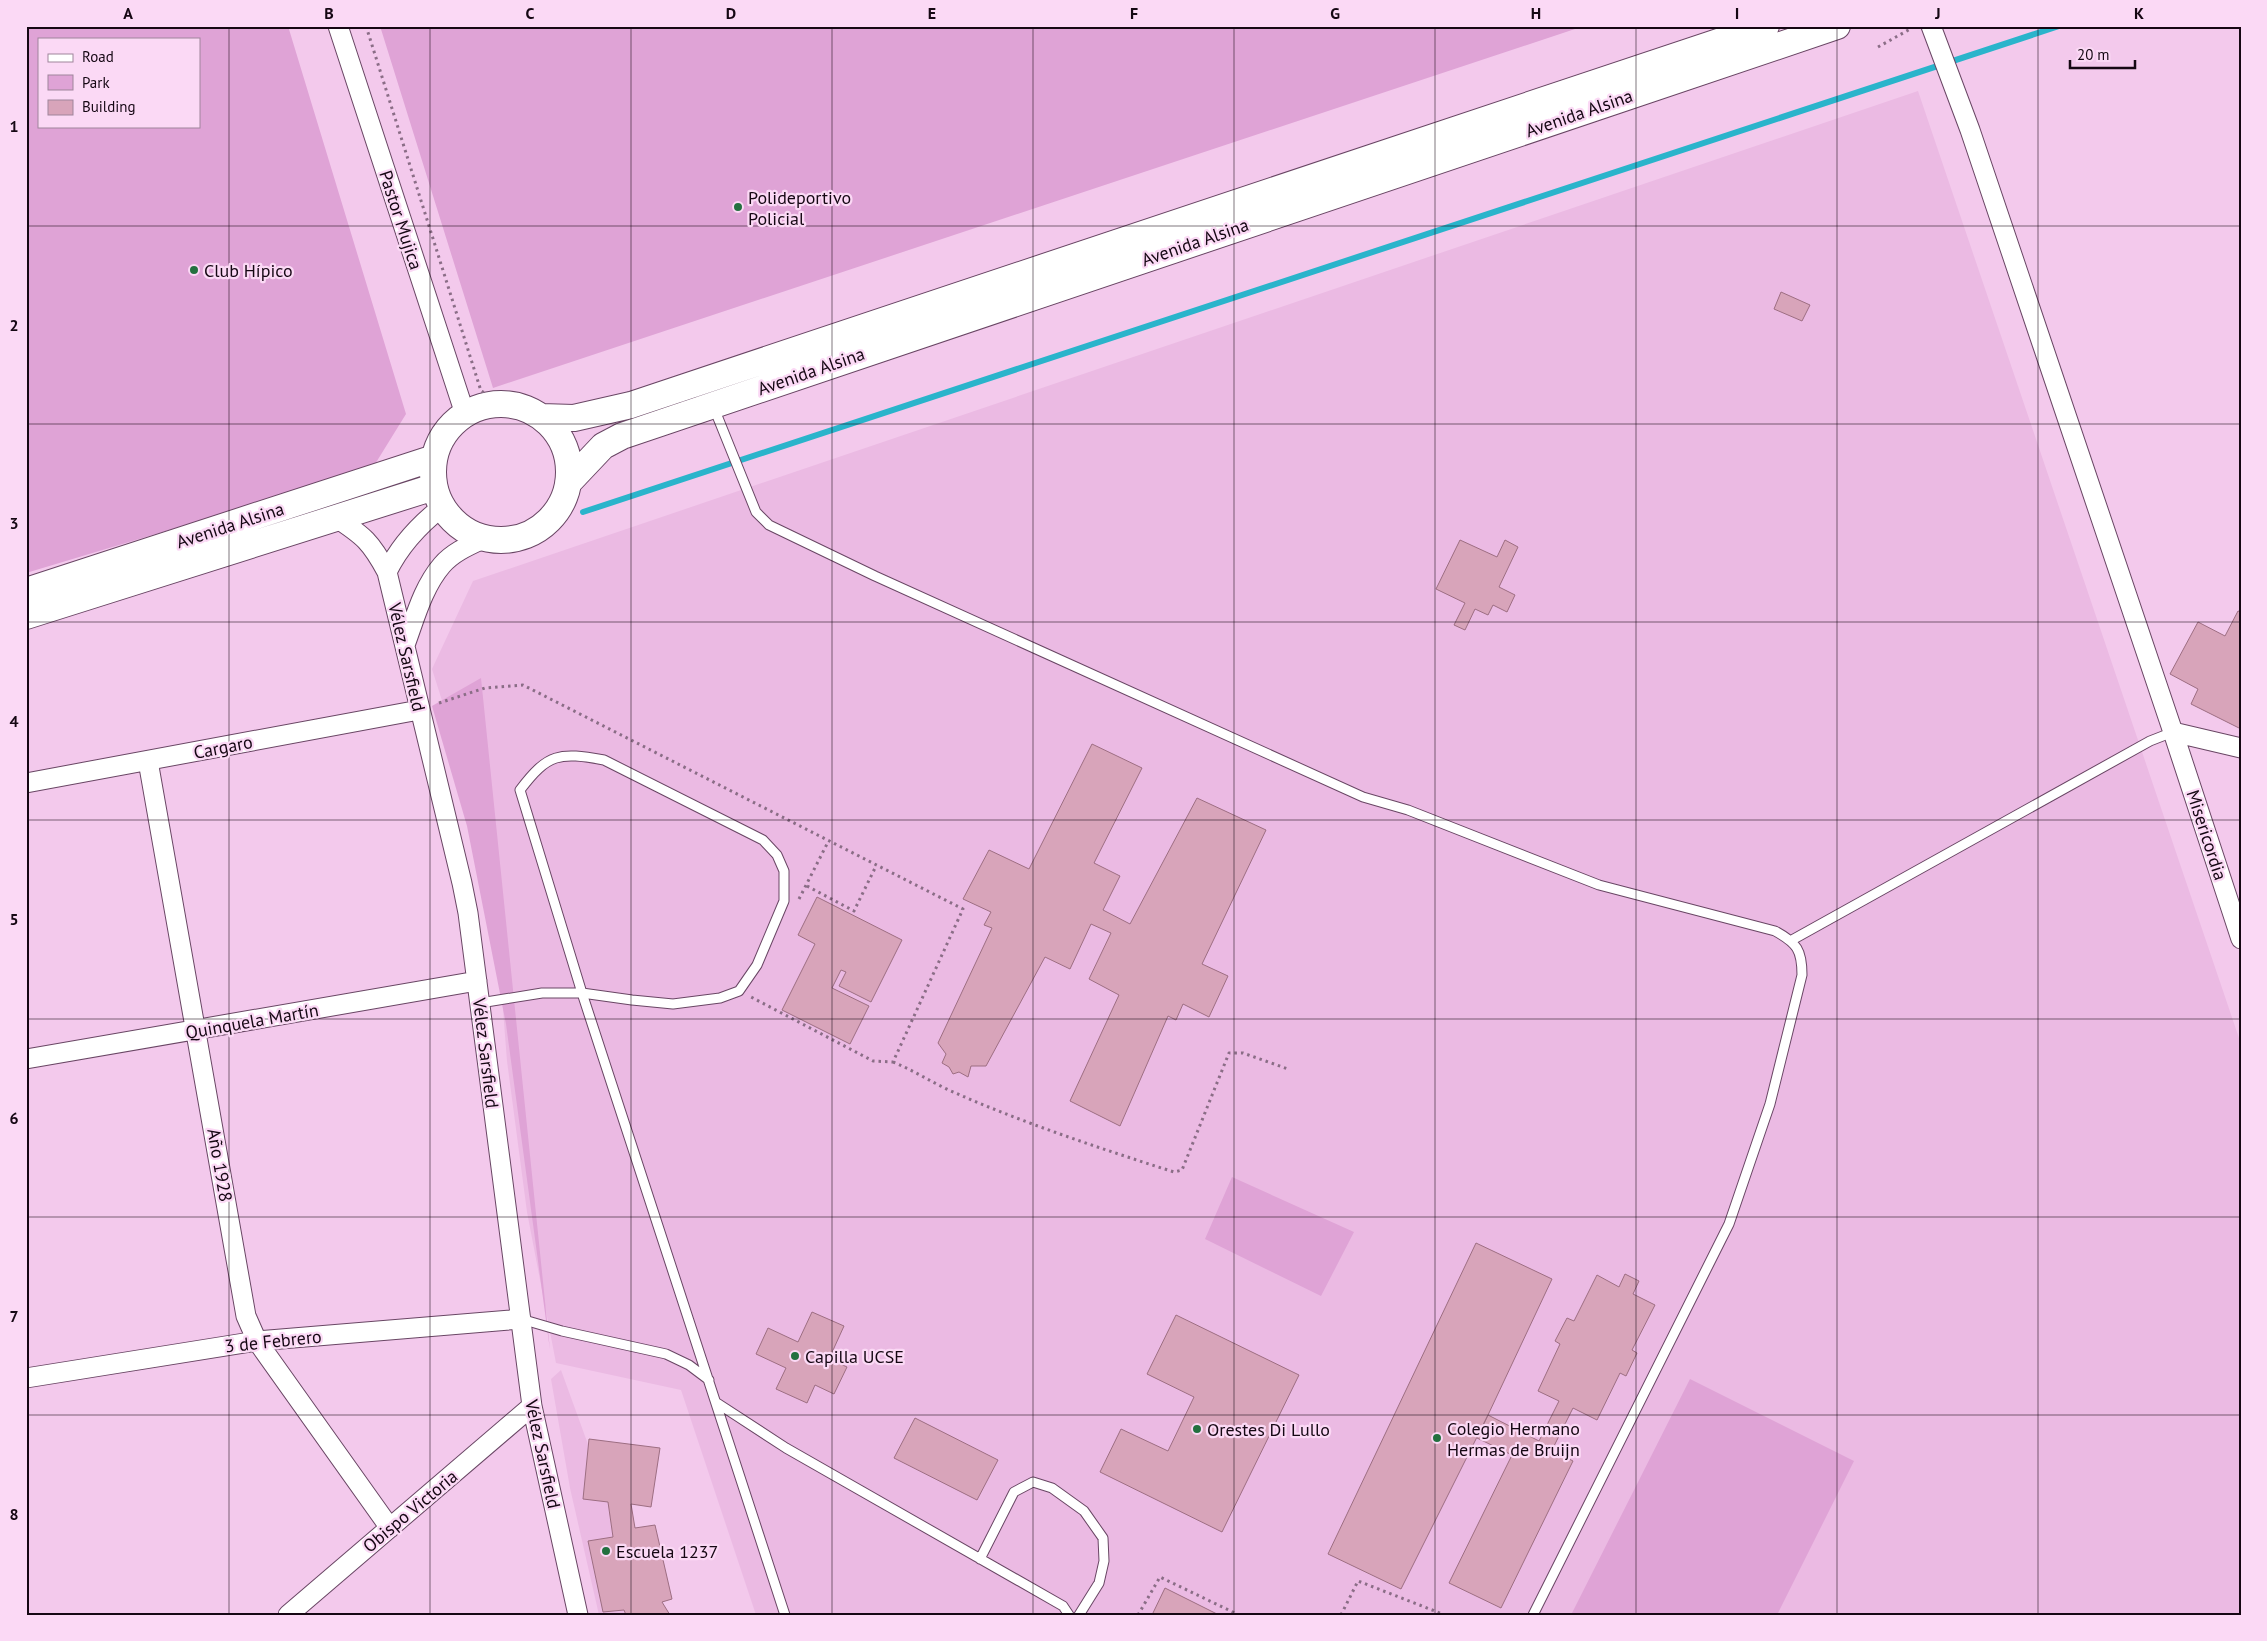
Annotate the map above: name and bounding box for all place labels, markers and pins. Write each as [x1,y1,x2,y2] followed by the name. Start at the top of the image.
[748,186,851,230] place label: Polideportivo Policial
[732,201,744,213] marker: Polideportivo Policial
[204,259,293,282] place label: Club Hípico
[188,264,200,276] marker: Club Hípico
[805,1345,904,1368] place label: Capilla UCSE
[789,1350,801,1362] marker: Capilla UCSE
[1447,1417,1580,1461] place label: Colegio Hermano Hermas de Bruijn
[1207,1418,1330,1441] place label: Orestes Di Lullo
[1191,1423,1203,1435] marker: Orestes Di Lullo
[1431,1432,1443,1444] marker: Colegio Hermano Hermas de Bruijn
[616,1540,718,1563] place label: Escuela 1237
[600,1545,612,1557] marker: Escuela 1237

